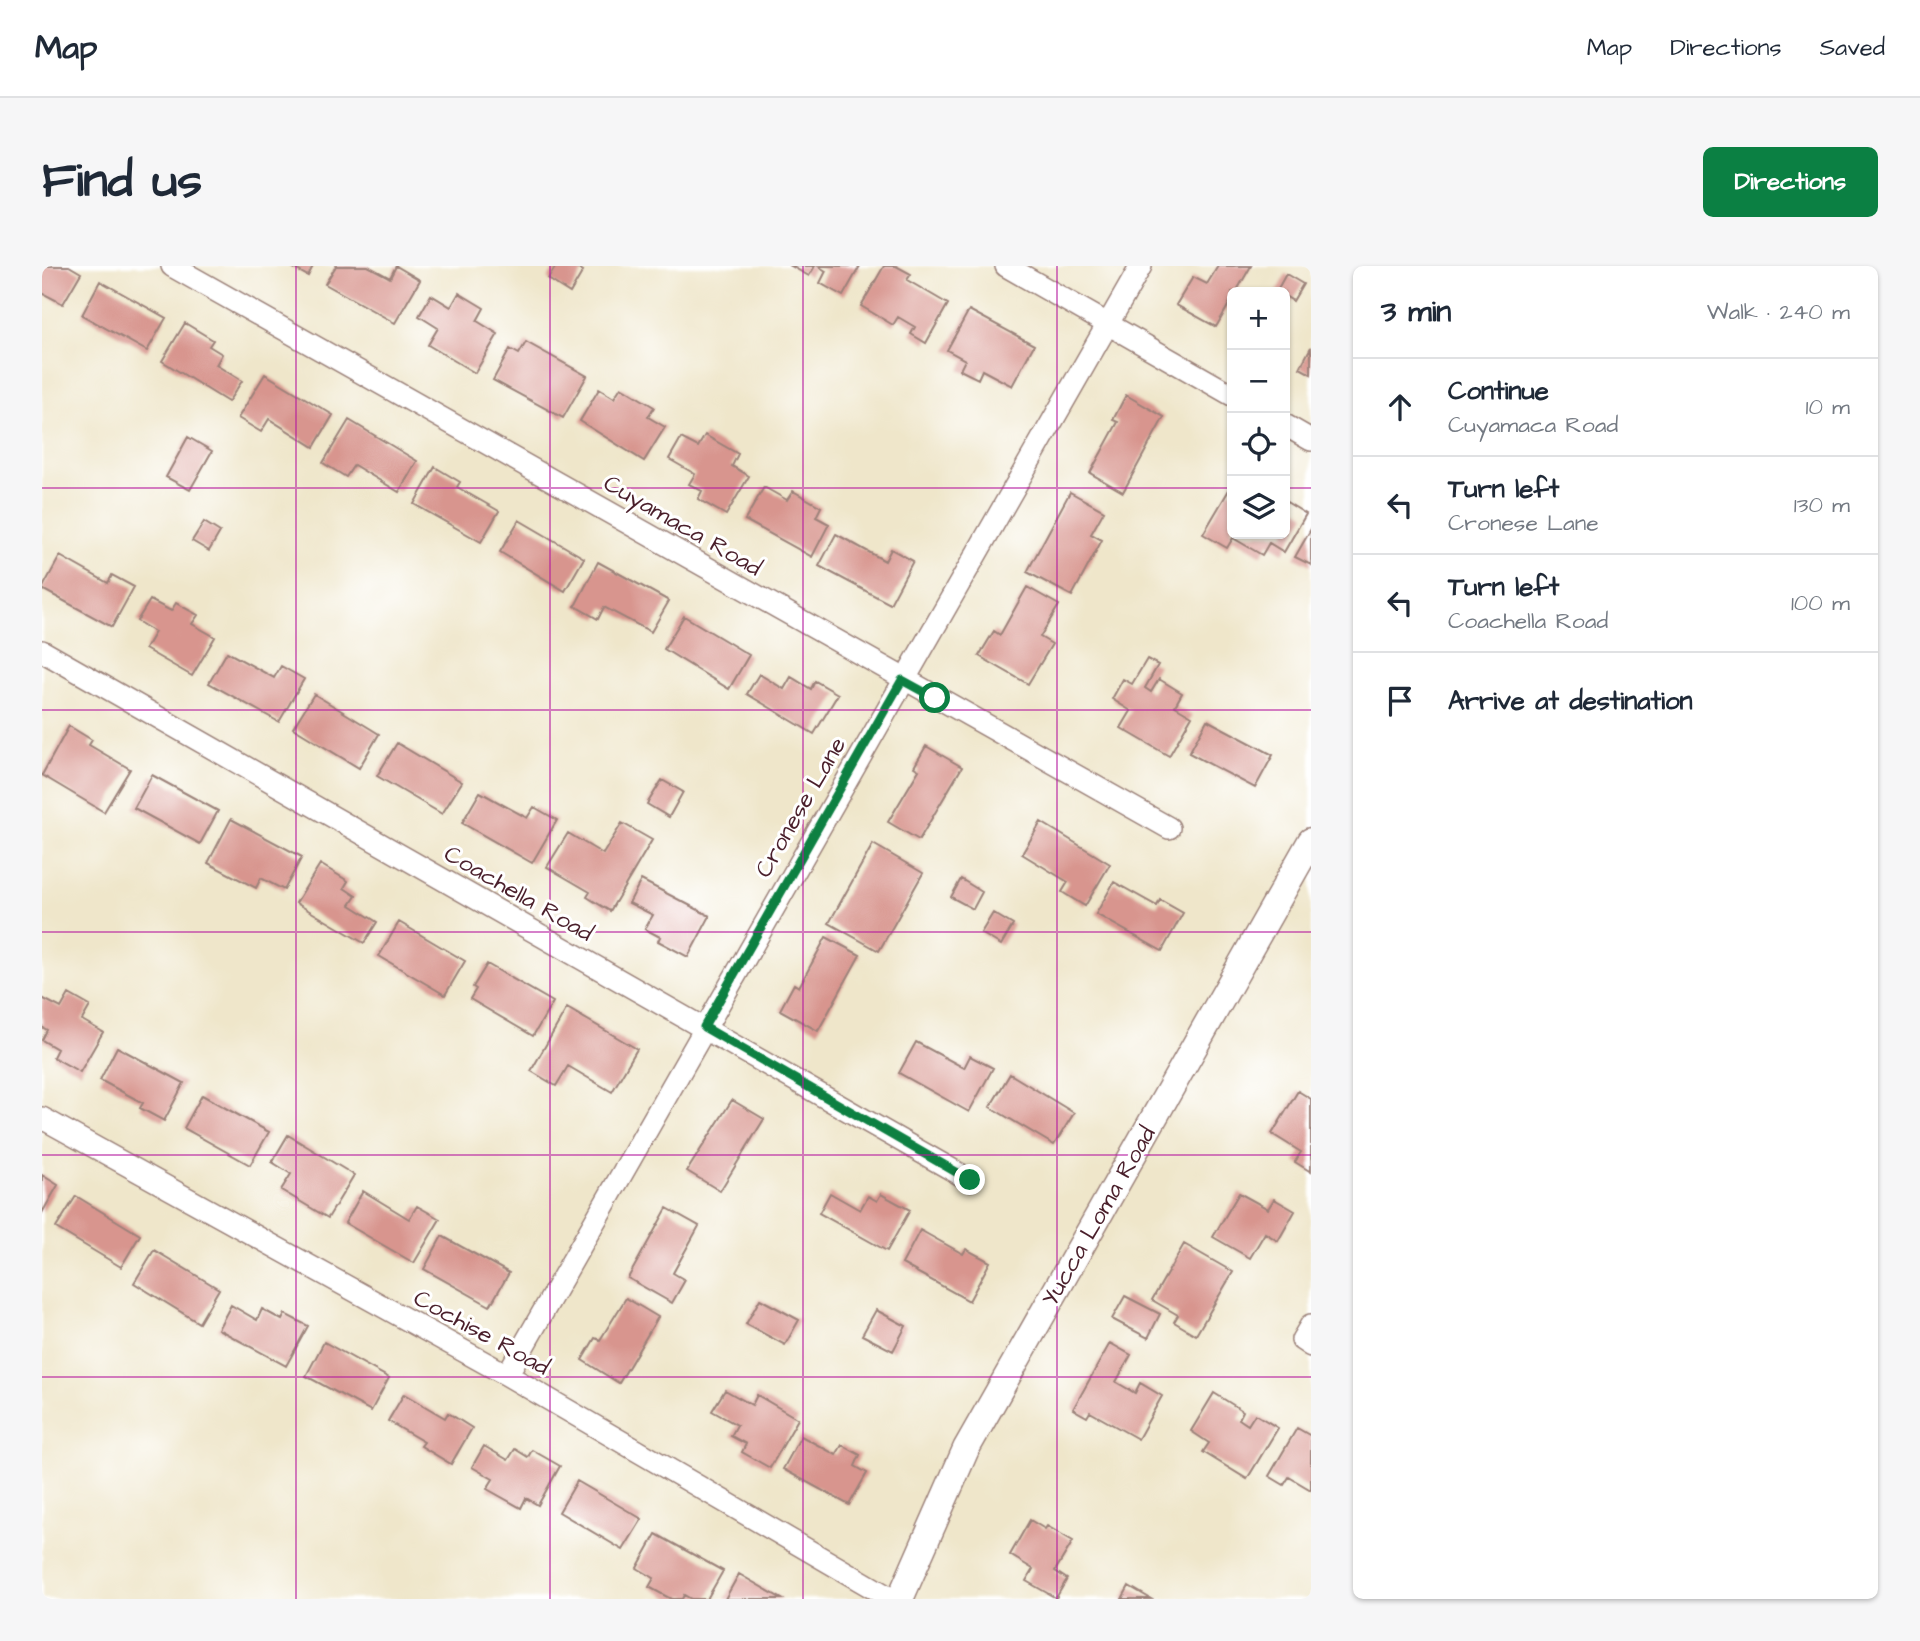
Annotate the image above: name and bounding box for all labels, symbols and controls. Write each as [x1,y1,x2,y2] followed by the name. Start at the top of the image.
[35,25,97,71] text: Map
[1587,31,1632,65] text: Map
[1670,31,1782,65] text: Directions
[1820,31,1885,65] text: Saved
[1703,147,1878,217] button: Directions
[42,148,202,216] text: Find us
[1227,287,1290,539] map controls
[1227,287,1290,350] button: +
[1381,291,1451,333] text: 3 min
[1707,296,1850,328] text: Walk · 240 m
[1227,350,1290,413] button: −
[1448,373,1549,409] text: Continue
[1381,388,1419,426] icon: ahead
[1805,391,1850,423] text: 10 m
[1448,409,1618,441] text: Cuyamaca Road
[1227,413,1290,476] button: locate
[597,467,768,586] street label: Cuyamaca Road
[1448,471,1559,507] text: Turn left
[1227,476,1290,539] button: layers
[1381,486,1419,524] icon: left
[1794,489,1850,521] text: 130 m
[1448,507,1599,539] text: Cronese Lane
[1448,569,1559,605] text: Turn left
[1381,584,1419,622] icon: left
[1791,587,1850,619] text: 100 m
[1448,605,1608,637] text: Coachella Road
[919,682,950,713] route start
[1381,682,1419,720] icon: arrive
[1448,683,1693,719] text: Arrive at destination
[747,731,855,884] street label: Cronese Lane
[438,837,599,950] street label: Coachella Road
[1033,1120,1164,1313] street label: Yucca Loma Road
[954,1164,985,1195] route end
[407,1281,556,1384] street label: Cochise Road

